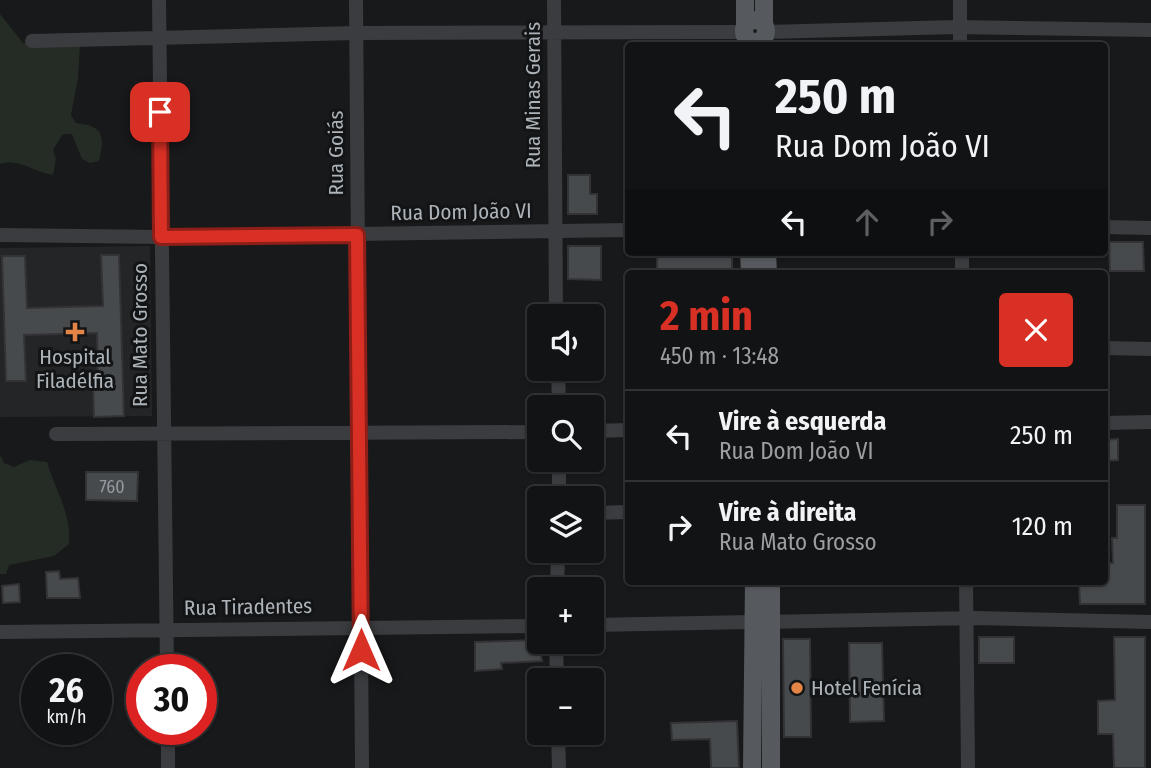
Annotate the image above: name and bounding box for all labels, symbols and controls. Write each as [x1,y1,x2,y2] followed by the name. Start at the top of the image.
[520,22,546,168] street label: Rua Minas Gerais
[775,67,896,126] text: 250 m
[660,70,751,161] icon: left
[130,82,190,142] pin
[141,93,179,131] icon: arrive
[323,110,349,196] street label: Rua Goiás
[775,127,990,165] text: Rua Dom João VI
[390,198,532,226] street label: Rua Dom João VI
[775,203,813,241] icon: left
[848,203,886,241] icon: ahead
[921,203,959,241] icon: right
[127,263,153,407] street label: Rua Mato Grosso
[660,291,753,341] text: 2 min
[999,293,1073,367] button: close
[527,304,604,745] map controls
[527,304,604,381] button: sound
[65,322,85,342] marker: Hospital Filadélfia
[660,342,779,370] text: 450 m · 13:48
[36,344,114,394] place label: Hospital Filadélfia
[527,395,604,472] button: search
[719,406,886,437] text: Vire à esquerda
[660,417,698,455] icon: left
[1010,420,1073,451] text: 250 m
[719,437,873,465] text: Rua Dom João VI
[99,476,125,498] house number: 760
[527,486,604,563] button: layers
[719,497,857,528] text: Vire à direita
[660,508,698,546] icon: right
[1012,511,1073,542] text: 120 m
[719,528,877,556] text: Rua Mato Grosso
[527,577,604,654] button: +
[184,593,312,621] street label: Rua Tiradentes
[324,613,398,687] position arrow
[126,654,217,745] speed limit sign: 30
[527,668,604,745] button: −
[49,669,84,711] text: 26
[811,675,922,701] place label: Hotel Fenícia
[789,680,805,696] marker: Hotel Fenícia
[46,706,87,728] text: km/h

